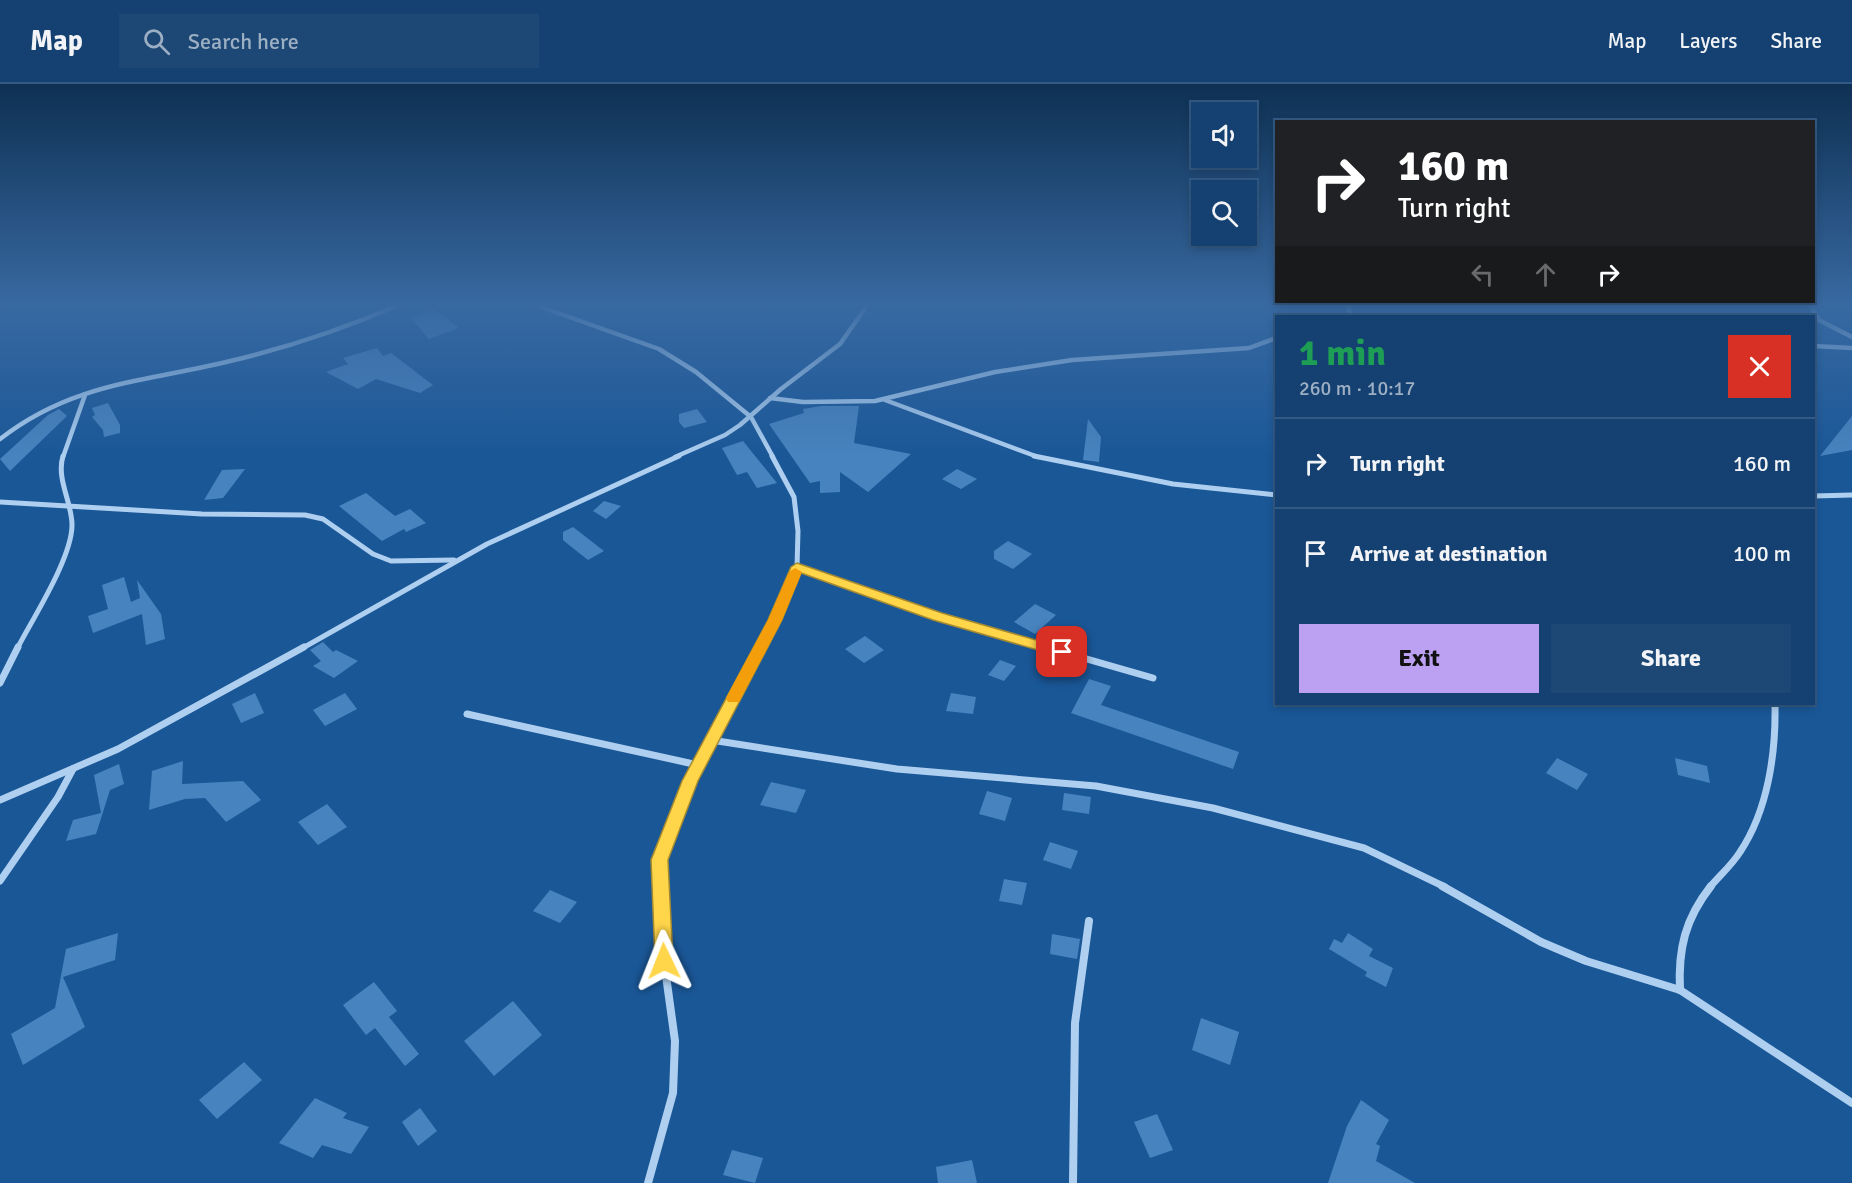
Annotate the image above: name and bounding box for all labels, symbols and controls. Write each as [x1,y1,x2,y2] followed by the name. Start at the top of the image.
[119,14,539,68] search box
[30,24,83,58] text: Map
[140,25,173,58] icon: search
[188,28,299,55] text: Search here
[1608,28,1646,54] text: Map
[1679,28,1737,54] text: Layers
[1770,28,1822,54] text: Share
[1191,102,1257,246] map controls
[1191,102,1257,168] button: sound
[1398,141,1509,192] text: 160 m
[1299,144,1377,222] icon: right
[1191,180,1257,246] button: search
[1398,192,1511,225] text: Turn right
[1466,258,1499,291] icon: left
[1529,258,1562,291] icon: ahead
[1592,258,1625,291] icon: right
[1299,331,1386,376] text: 1 min
[1728,335,1791,398] button: close
[1299,376,1415,401] text: 260 m · 10:17
[1299,447,1332,480] icon: right
[1350,450,1445,477] text: Turn right
[1733,450,1791,477] text: 160 m
[1299,537,1332,570] icon: arrive
[1350,540,1547,567] text: Arrive at destination
[1733,540,1791,567] text: 100 m
[1299,624,1539,693] button: Exit
[1551,624,1791,693] button: Share
[1036,626,1087,677] pin
[1045,635,1078,668] icon: arrive
[632,929,696,993] position arrow

